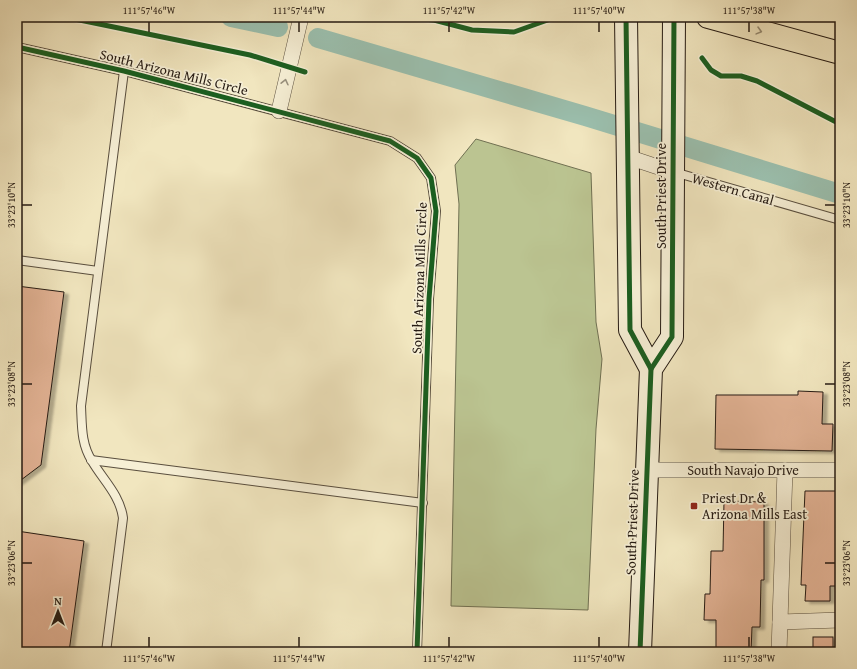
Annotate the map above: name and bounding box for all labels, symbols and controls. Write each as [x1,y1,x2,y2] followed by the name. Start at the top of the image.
[123,3,176,18] text: 111°57'46"W
[273,3,326,18] text: 111°57'44"W
[423,3,476,18] text: 111°57'42"W
[573,3,626,18] text: 111°57'40"W
[723,3,776,18] text: 111°57'38"W
[755,26,762,35] one-way arrow
[98,44,251,100] street label: South Arizona Mills Circle
[281,79,289,86] one-way arrow
[651,142,671,249] street label: South Priest Drive
[690,168,776,210] street label: Western Canal
[4,182,19,228] text: 33°23'10"N
[839,182,854,228] text: 33°23'10"N
[406,201,432,354] street label: South Arizona Mills Circle
[4,361,19,407] text: 33°23'08"N
[839,361,854,407] text: 33°23'08"N
[687,460,799,480] street label: South Navajo Drive
[620,468,644,575] street label: South Priest Drive
[702,488,807,524] place label: Priest Dr & Arizona Mills East
[689,501,699,511] marker: Priest Dr & Arizona Mills East
[4,540,19,586] text: 33°23'06"N
[839,540,854,586] text: 33°23'06"N
[38,591,78,631] north arrow
[54,593,62,609] text: N
[123,651,176,666] text: 111°57'46"W
[273,651,326,666] text: 111°57'44"W
[423,651,476,666] text: 111°57'42"W
[573,651,626,666] text: 111°57'40"W
[723,651,776,666] text: 111°57'38"W

